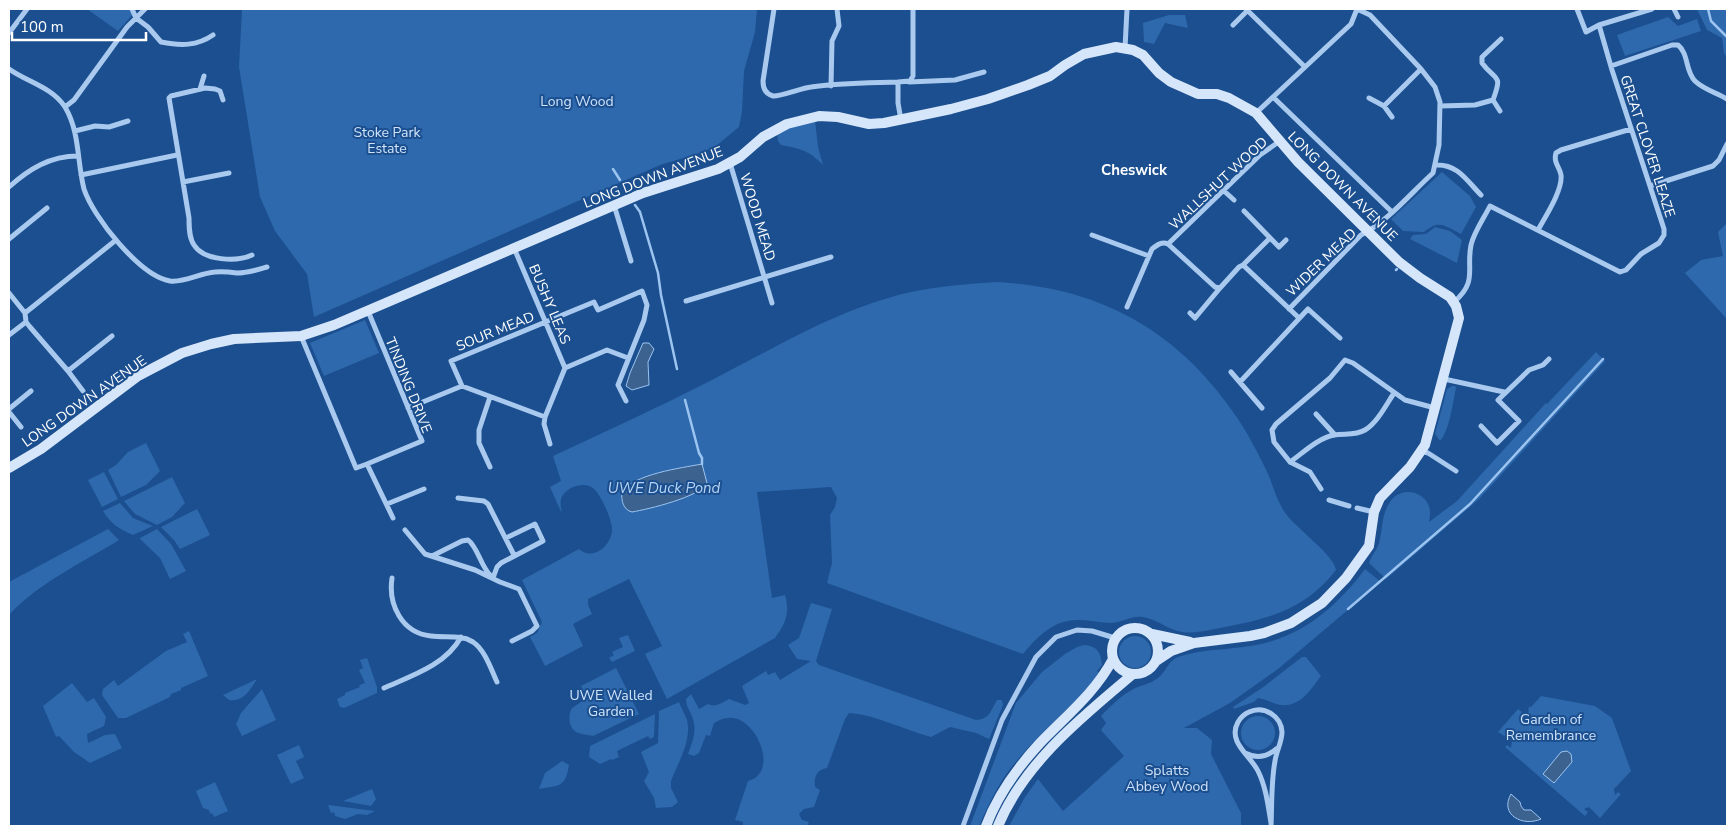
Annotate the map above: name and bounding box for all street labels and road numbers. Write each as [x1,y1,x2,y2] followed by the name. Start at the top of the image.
[1616,73,1680,220] street label: GREAT CLOVER LEAZE
[1284,127,1402,245] street label: LONG DOWN AVENUE
[1165,133,1272,234] street label: WALLSHUT WOOD
[581,142,726,213] street label: LONG DOWN AVENUE
[735,171,780,264] street label: WOOD MEAD
[1282,224,1361,301] street label: WIDER MEAD
[524,261,575,347] street label: BUSHY LEAS
[453,307,537,356] street label: SOUR MEAD
[381,335,436,436] street label: TINDING DRIVE
[18,351,150,452] street label: LONG DOWN AVENUE

